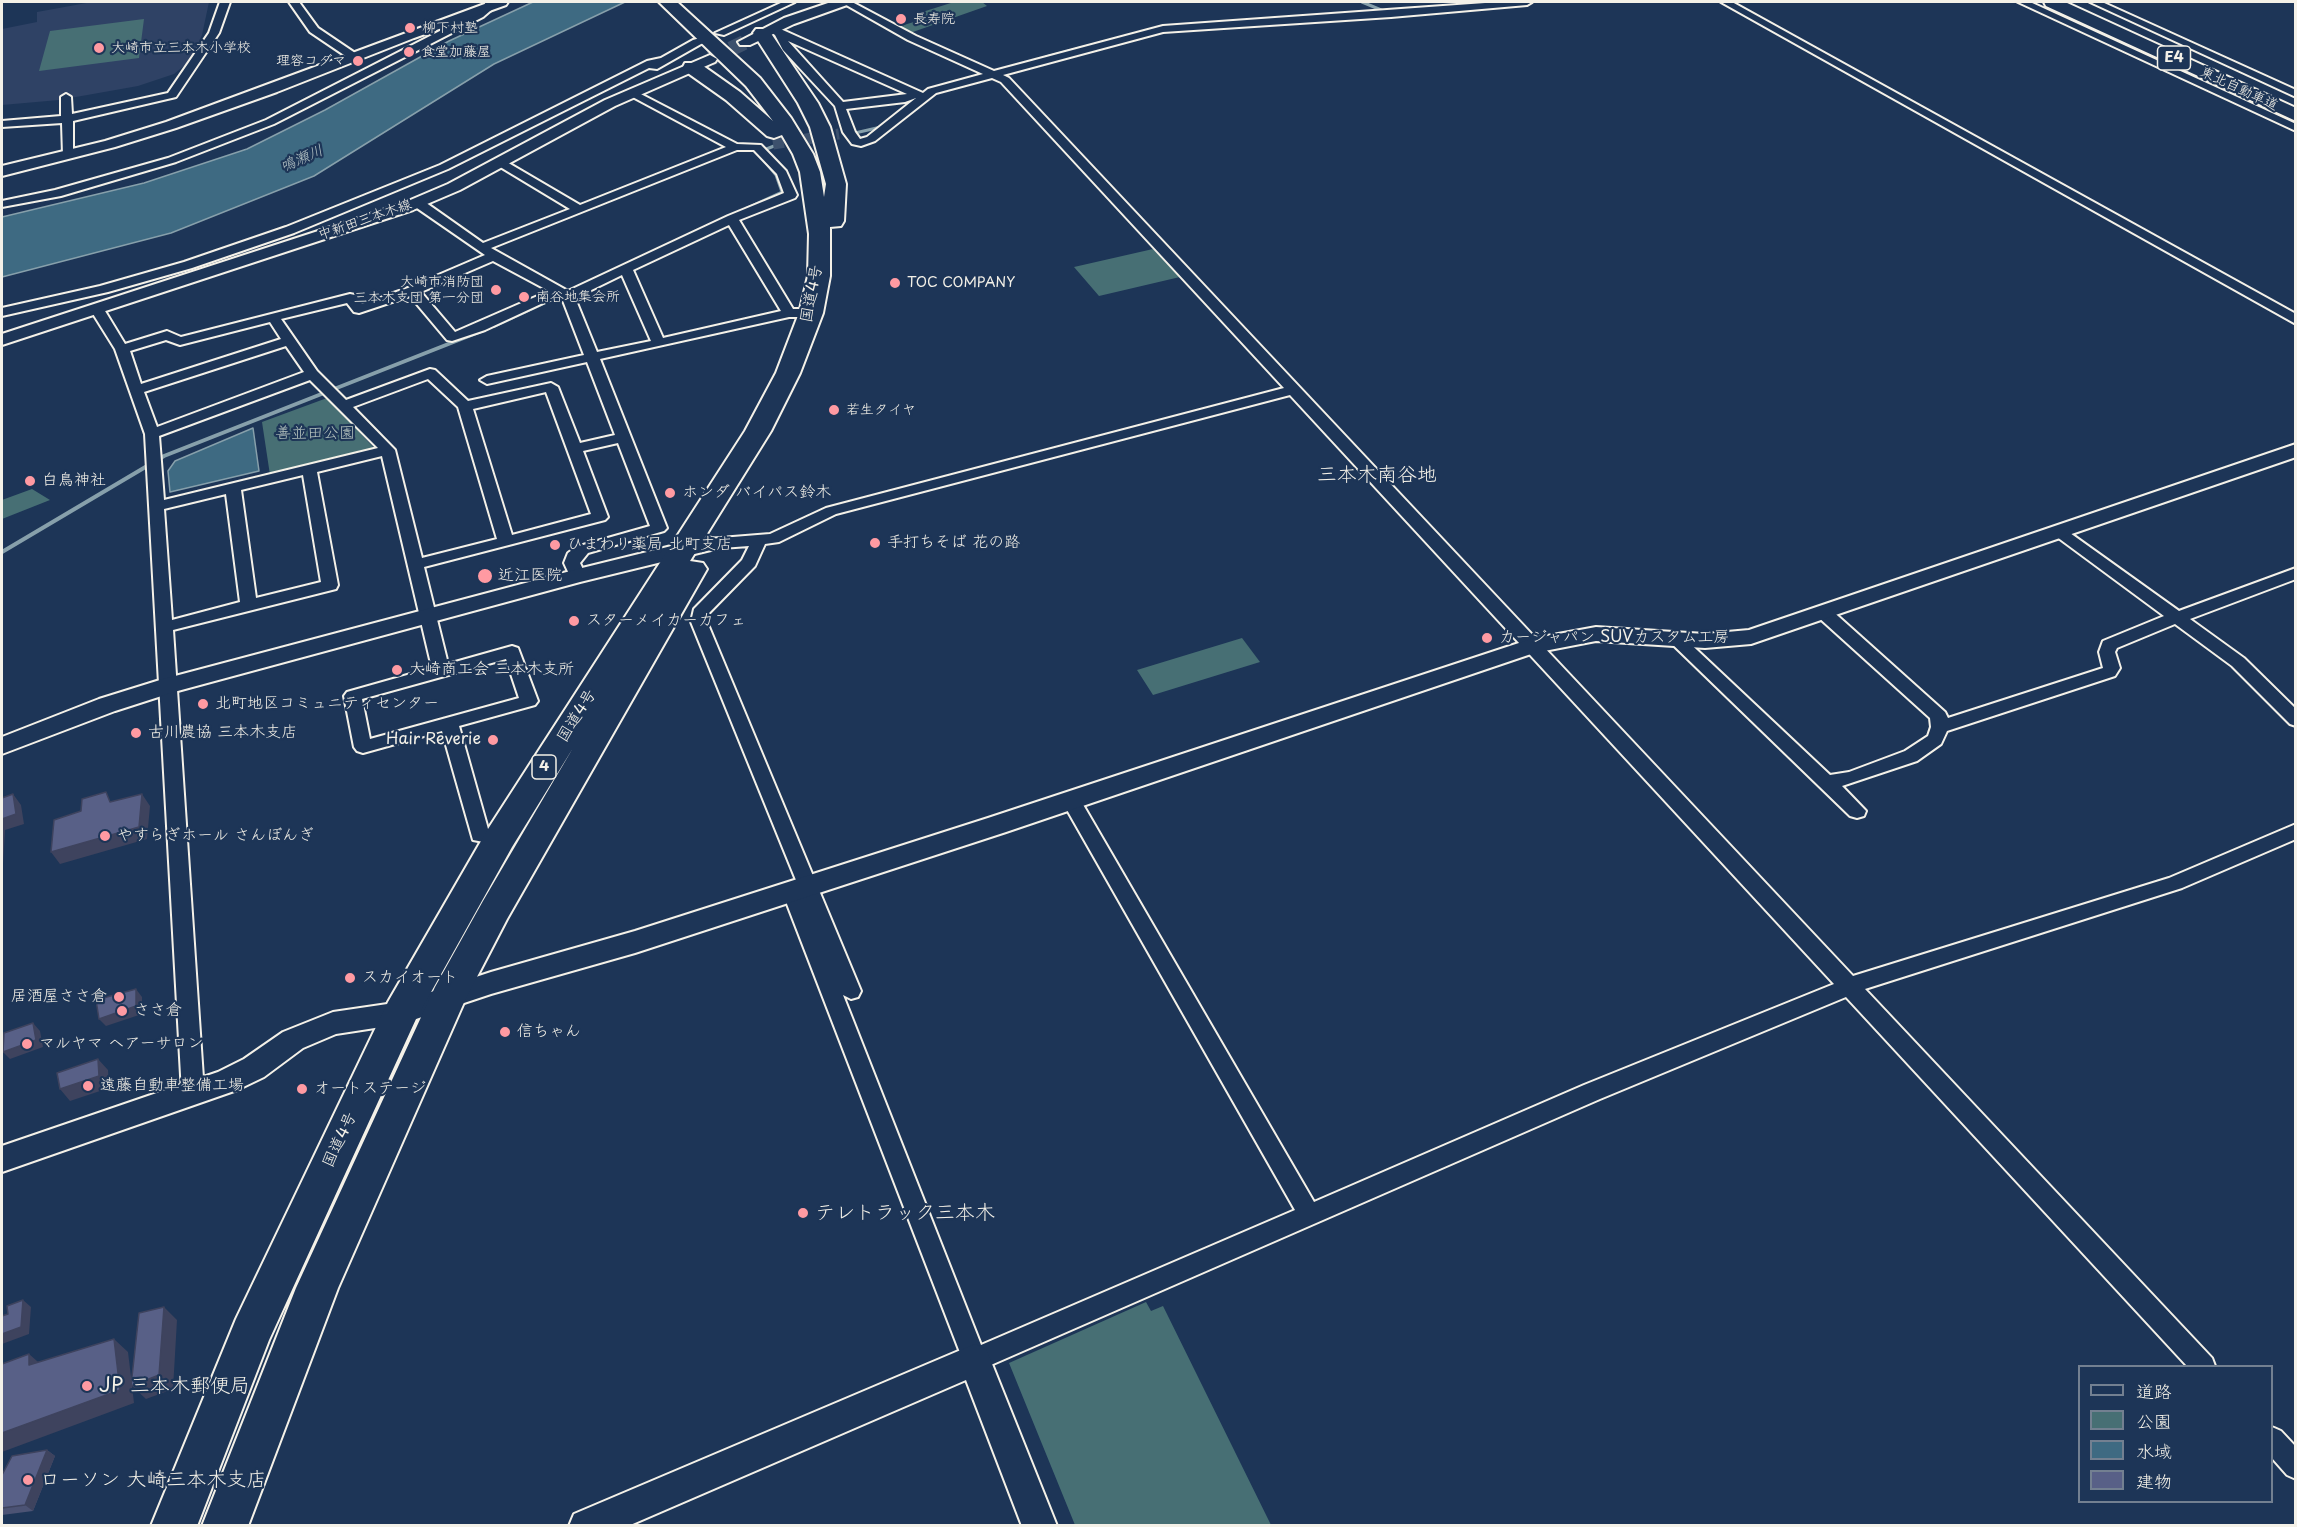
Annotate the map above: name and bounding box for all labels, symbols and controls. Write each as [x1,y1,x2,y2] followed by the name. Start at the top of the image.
[913,11,955,27] place label: 長寿院
[894,12,908,26] marker: 長寿院
[422,20,478,36] place label: 柳下村塾
[403,21,417,35] marker: 柳下村塾
[111,40,251,56] place label: 大崎市立三本木小学校
[92,41,106,55] marker: 大崎市立三本木小学校
[421,44,491,60] place label: 食堂加藤屋
[402,45,416,59] marker: 食堂加藤屋
[2158,46,2190,70] road number: E4
[276,53,346,69] place label: 理容コダマ
[351,54,365,68] marker: 理容コダマ
[2197,64,2281,114] street label: 東北自動車道
[278,142,326,176] water label: 鳴瀬川
[316,196,414,244] street label: 中新田三本木線
[797,263,827,325] street label: 国道4号
[353,274,484,306] place label: 大崎市消防団 三本木支団 第一分団
[907,275,1015,291] place label: TOC COMPANY
[888,276,902,290] marker: TOC COMPANY
[489,283,503,297] marker: 大崎市消防団 三本木支団 第一分団
[536,289,620,305] place label: 南谷地集会所
[517,290,531,304] marker: 南谷地集会所
[846,402,916,418] place label: 若生タイヤ
[827,403,841,417] marker: 若生タイヤ
[275,424,355,444] park label: 善並田公園
[1317,463,1437,487] district label: 三本木南谷地
[42,471,106,491] place label: 白鳥神社
[23,474,37,488] marker: 白鳥神社
[682,483,831,503] place label: ホンダ バイパス鈴木
[663,486,677,500] marker: ホンダ バイパス鈴木
[887,533,1020,553] place label: 手打ちそば 花の路
[567,535,732,555] place label: ひまわり薬局 北町支店
[868,536,882,550] marker: 手打ちそば 花の路
[548,538,562,552] marker: ひまわり薬局 北町支店
[498,566,562,586] place label: 近江医院
[476,567,494,585] marker: 近江医院
[586,611,746,631] place label: スターメイカーカフェ
[567,614,581,628] marker: スターメイカーカフェ
[1499,628,1729,648] place label: カージャパン SUVカスタム工房
[1480,631,1494,645] marker: カージャパン SUVカスタム工房
[409,660,574,680] place label: 大崎商工会 三本木支所
[390,663,404,677] marker: 大崎商工会 三本木支所
[553,686,601,746] street label: 国道4号
[215,694,439,714] place label: 北町地区コミュニティセンター
[196,697,210,711] marker: 北町地区コミュニティセンター
[148,723,297,743] place label: 古川農協 三本木支店
[129,726,143,740] marker: 古川農協 三本木支店
[386,730,481,750] place label: Hair Reverie
[486,733,500,747] marker: Hair Reverie
[532,755,556,779] road number: 4
[117,826,314,846] place label: やすらぎホール さんぼんぎ
[98,829,112,843] marker: やすらぎホール さんぼんぎ
[362,968,458,988] place label: スカイオート
[343,971,357,985] marker: スカイオート
[11,987,107,1007] place label: 居酒屋ささ倉
[112,990,126,1004] marker: 居酒屋ささ倉
[134,1001,182,1021] place label: ささ倉
[115,1004,129,1018] marker: ささ倉
[517,1022,581,1042] place label: 信ちゃん
[498,1025,512,1039] marker: 信ちゃん
[39,1034,204,1054] place label: マルヤマ ヘアーサロン
[20,1037,34,1051] marker: マルヤマ ヘアーサロン
[100,1076,244,1096] place label: 遠藤自動車整備工場
[81,1079,95,1093] marker: 遠藤自動車整備工場
[314,1079,426,1099] place label: オートステージ
[295,1082,309,1096] marker: オートステージ
[319,1109,361,1171] street label: 国道4号
[815,1201,995,1225] place label: テレトラック三本木
[796,1206,810,1220] marker: テレトラック三本木
[2078,1365,2273,1503] legend
[99,1374,250,1398] place label: JP 三本木郵便局
[2136,1377,2172,1404] text: 道路
[80,1379,94,1393] marker: JP 三本木郵便局
[2136,1407,2172,1434] text: 公園
[2136,1437,2172,1464] text: 水域
[2136,1467,2172,1494] text: 建物
[40,1468,266,1492] place label: ローソン 大崎三本木支店
[21,1473,35,1487] marker: ローソン 大崎三本木支店

